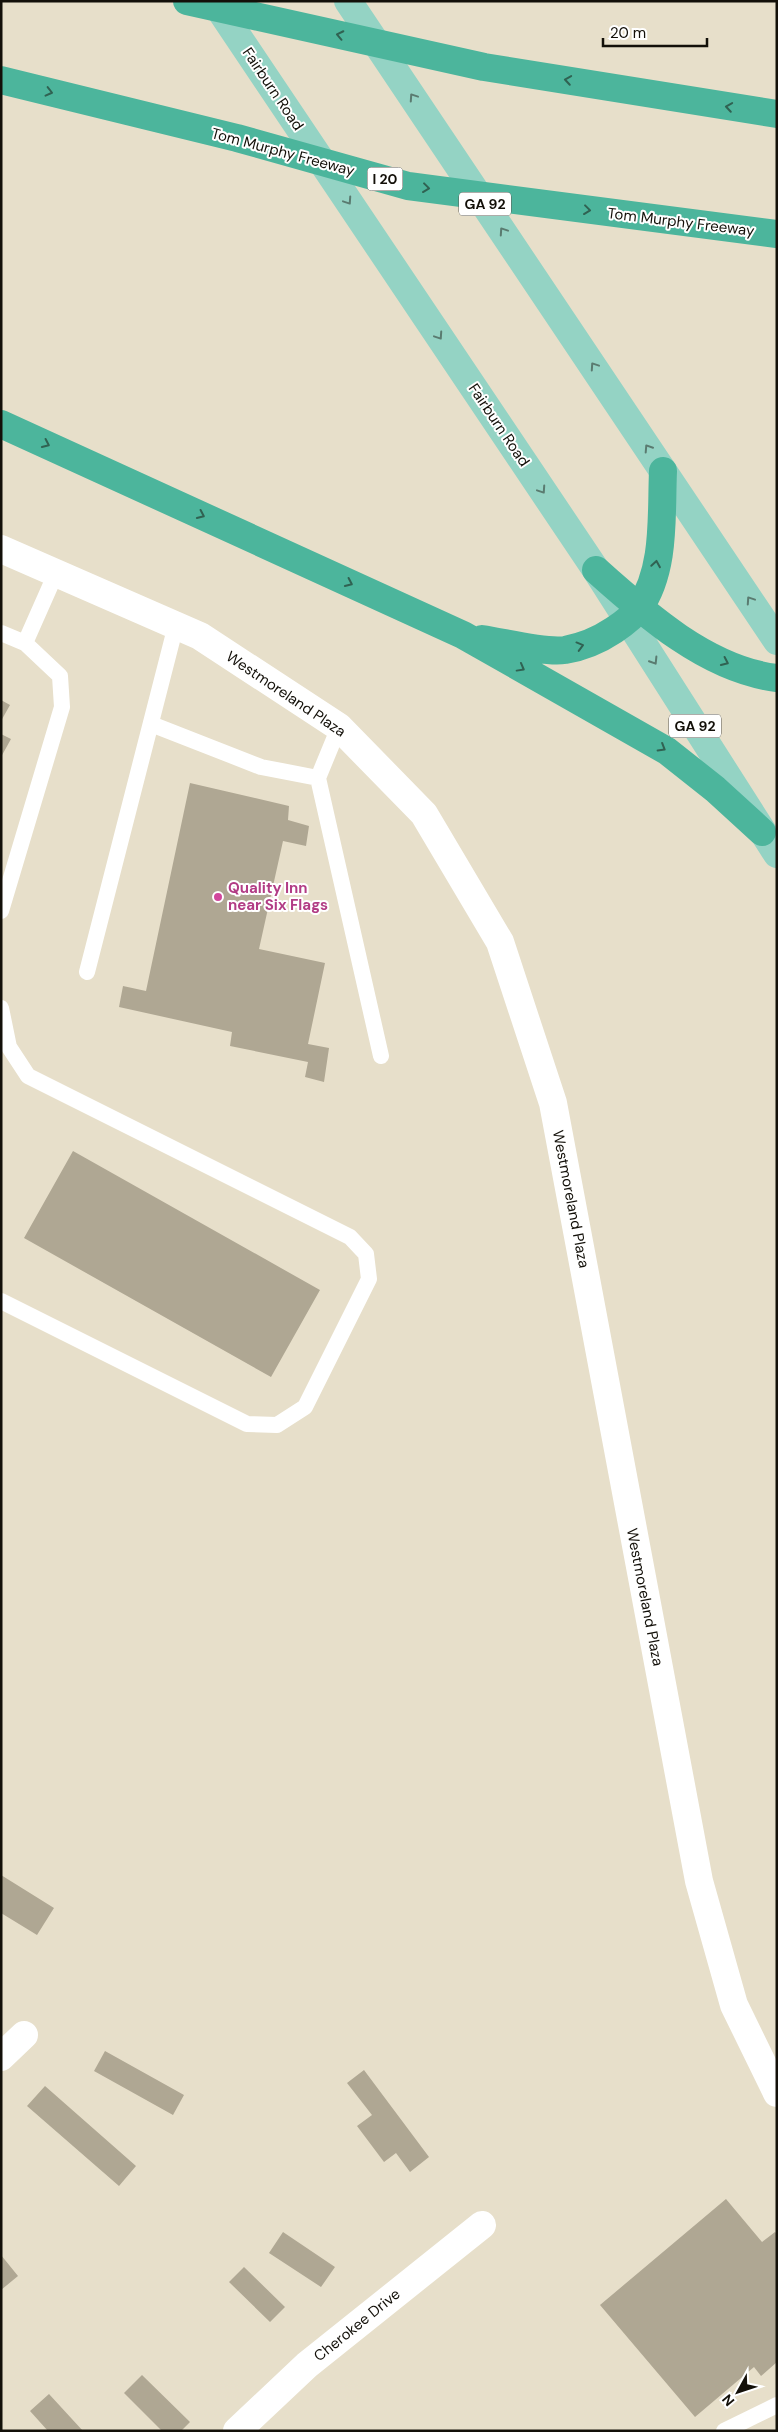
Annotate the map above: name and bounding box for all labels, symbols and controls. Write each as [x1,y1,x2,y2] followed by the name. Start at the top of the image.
[603,15,707,47] scale bar
[610,23,646,43] text: 20 m
[336,30,345,41] one-way arrow
[238,44,308,134] street label: Fairburn Road
[564,76,573,86] one-way arrow
[44,86,53,97] one-way arrow
[410,93,419,102] one-way arrow
[724,102,733,112] one-way arrow
[209,123,358,181] street label: Tom Murphy Freeway
[368,168,402,190] road number: I 20
[422,183,431,193] one-way arrow
[459,192,511,215] road number: GA 92
[342,196,351,205] one-way arrow
[606,203,756,241] street label: Tom Murphy Freeway
[583,204,592,214] one-way arrow
[500,228,509,237] one-way arrow
[433,331,442,340] one-way arrow
[591,363,600,372] one-way arrow
[464,380,534,470] street label: Fairburn Road
[41,438,50,448] one-way arrow
[645,444,654,453] one-way arrow
[536,484,545,494] one-way arrow
[196,509,205,520] one-way arrow
[650,559,661,567] one-way arrow
[344,577,353,587] one-way arrow
[747,596,756,606] one-way arrow
[575,641,584,652] one-way arrow
[222,647,350,741] street label: Westmoreland Plaza
[647,656,657,665] one-way arrow
[720,656,729,666] one-way arrow
[515,662,524,672] one-way arrow
[669,714,721,738] road number: GA 92
[656,742,665,752] one-way arrow
[228,878,328,915] place label: Quality Inn near Six Flags
[212,891,224,903] marker: Quality Inn near Six Flags
[548,1128,594,1270] street label: Westmoreland Plaza
[622,1526,668,1668] street label: Westmoreland Plaza
[310,2284,404,2366] street label: Cherokee Drive
[713,2367,763,2417] north arrow
[718,2391,738,2410] text: N

